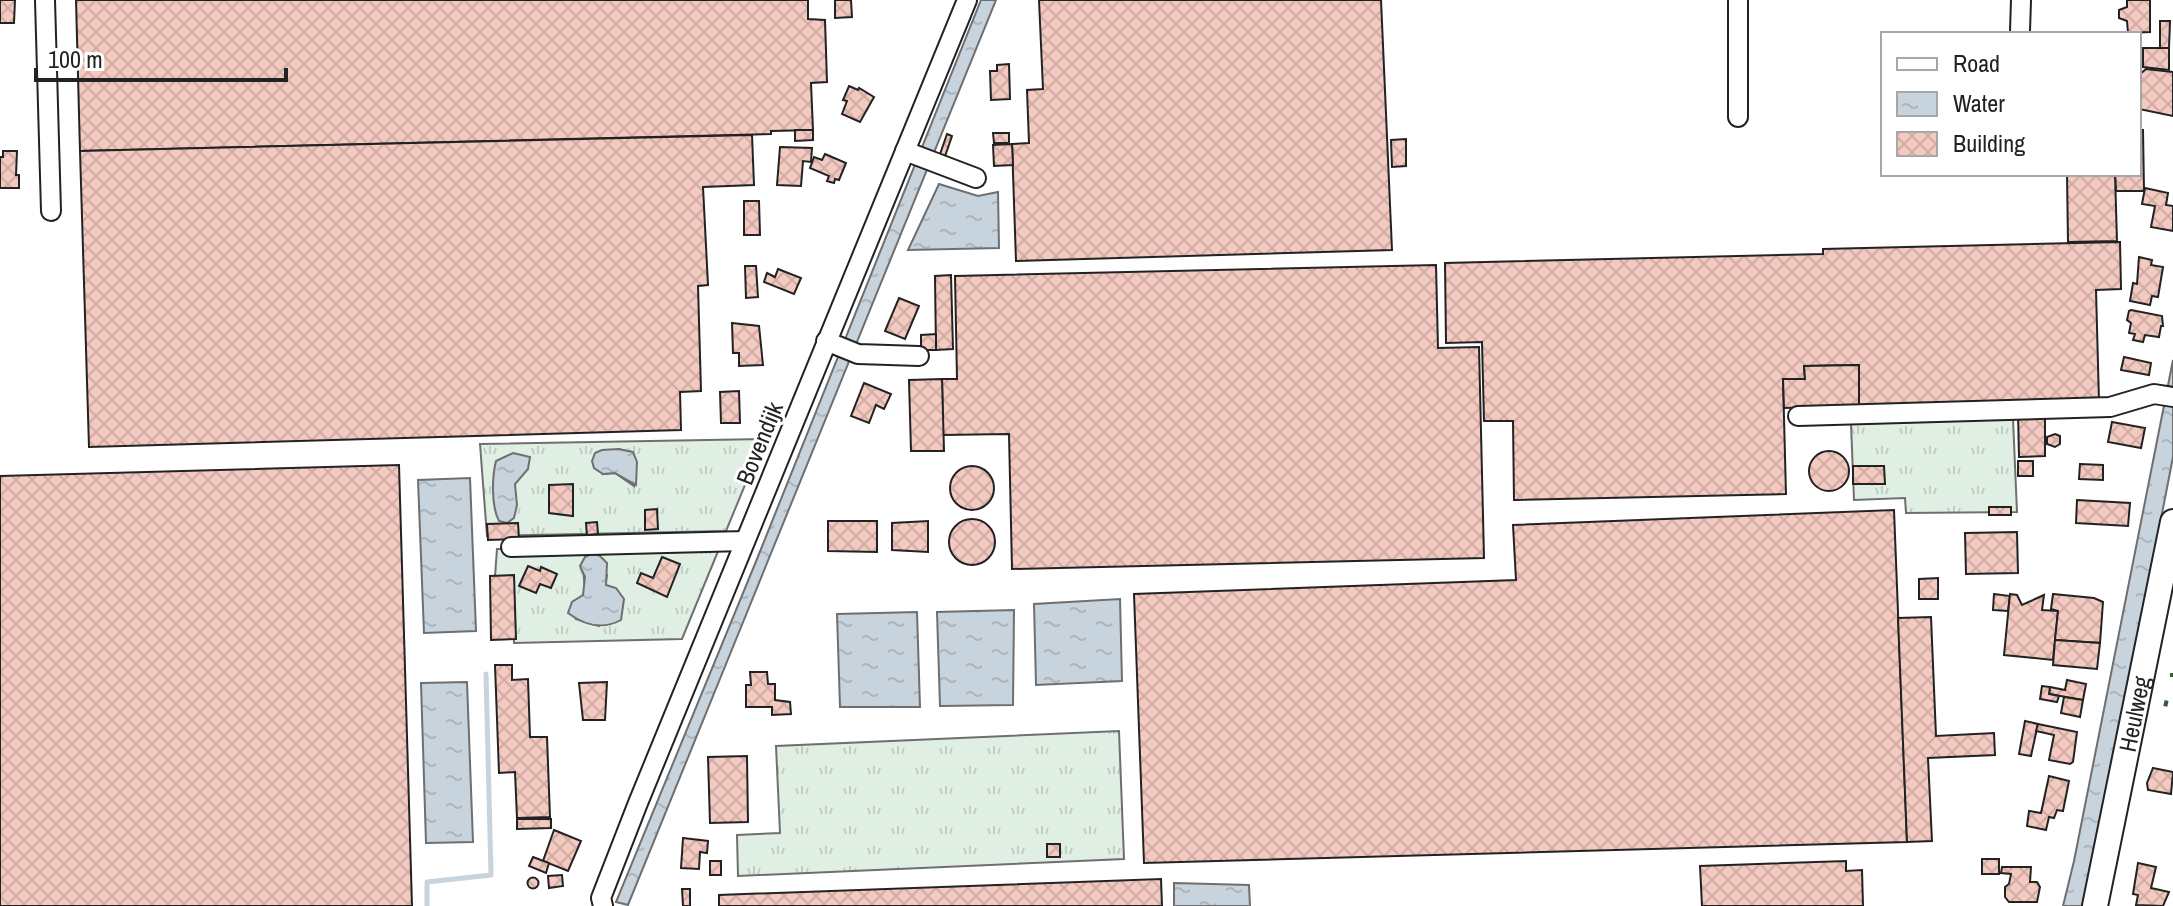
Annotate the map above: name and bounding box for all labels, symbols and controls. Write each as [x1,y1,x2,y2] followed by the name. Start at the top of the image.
[36,32,286,82] scale bar
[1881,32,2141,176] legend
[48,43,103,75] text: 100 m
[1953,47,2000,79] text: Road
[1953,87,2005,119] text: Water
[1953,127,2025,159] text: Building
[728,397,790,489] street label: Bovendijk
[2111,673,2157,755] street label: Heulweg

